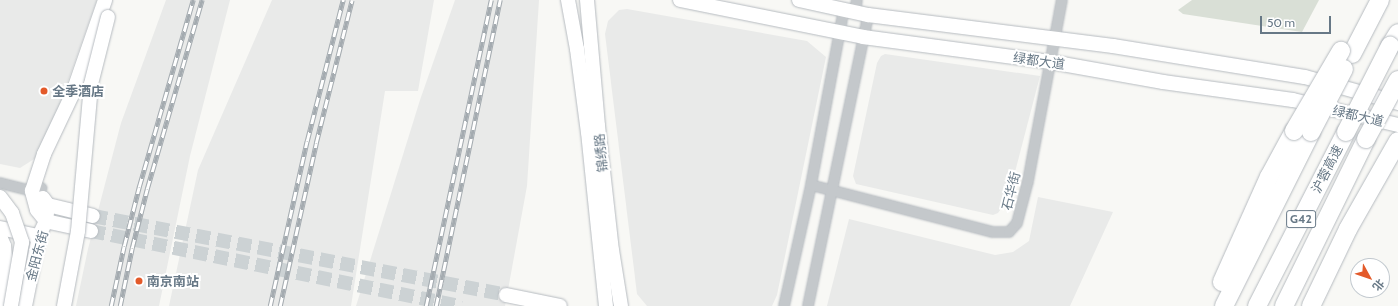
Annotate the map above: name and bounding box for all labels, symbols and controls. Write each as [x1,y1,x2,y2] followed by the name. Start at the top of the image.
[1262,8,1333,34] scale bar
[1267,15,1295,30] text: 50 m
[1012,50,1066,72] street label: 绿都大道
[52,83,104,99] place label: 全季酒店
[39,86,49,96] marker: 全季酒店
[1331,103,1385,129] street label: 绿都大道
[591,133,611,173] street label: 锦绣路
[1308,142,1346,196] street label: 沪蓉高速
[999,170,1023,212] street label: 石华街
[1286,209,1316,229] road number: G42
[23,229,51,283] street label: 金阳东街
[1350,258,1390,298] north arrow
[147,273,199,289] place label: 南京南站
[134,276,144,286] marker: 南京南站
[1370,276,1387,294] text: 北

